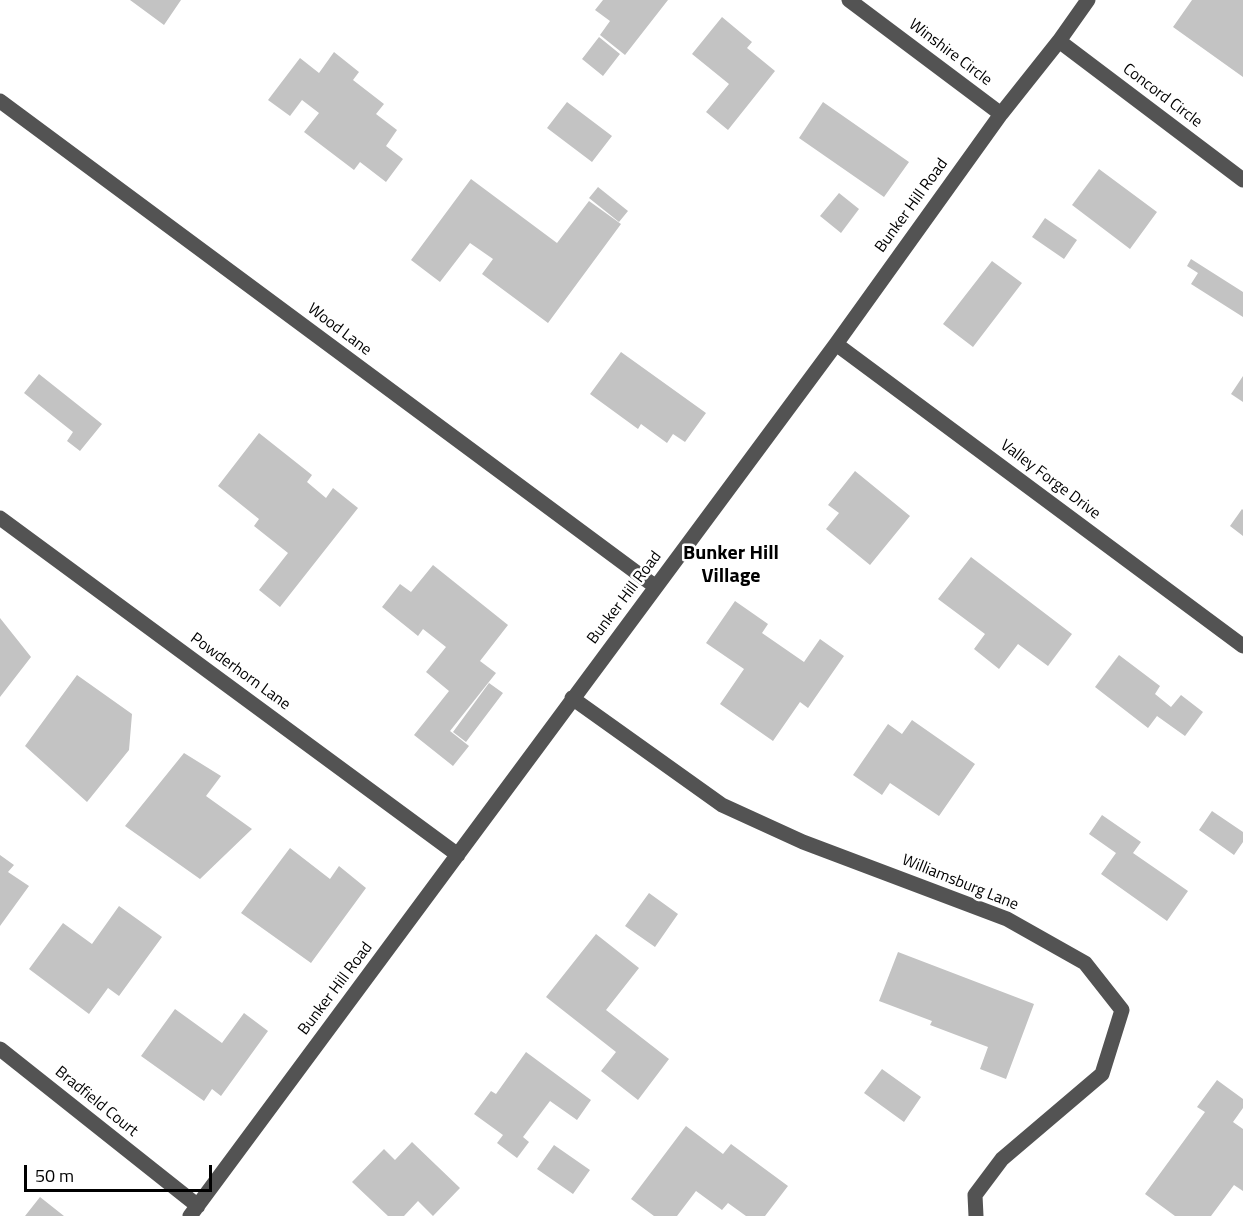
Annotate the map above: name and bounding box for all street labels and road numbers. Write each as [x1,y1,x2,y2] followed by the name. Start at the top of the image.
[905,16,995,90] street label: Winshire Circle
[1118,60,1206,132] street label: Concord Circle
[871,155,953,257] street label: Bunker Hill Road
[303,300,375,360] street label: Wood Lane
[996,436,1104,524] street label: Valley Forge Drive
[584,548,666,648] street label: Bunker Hill Road
[186,629,294,715] street label: Powderhorn Lane
[899,851,1021,915] street label: Williamsburg Lane
[295,939,377,1039] street label: Bunker Hill Road
[51,1063,141,1141] street label: Bradfield Court

